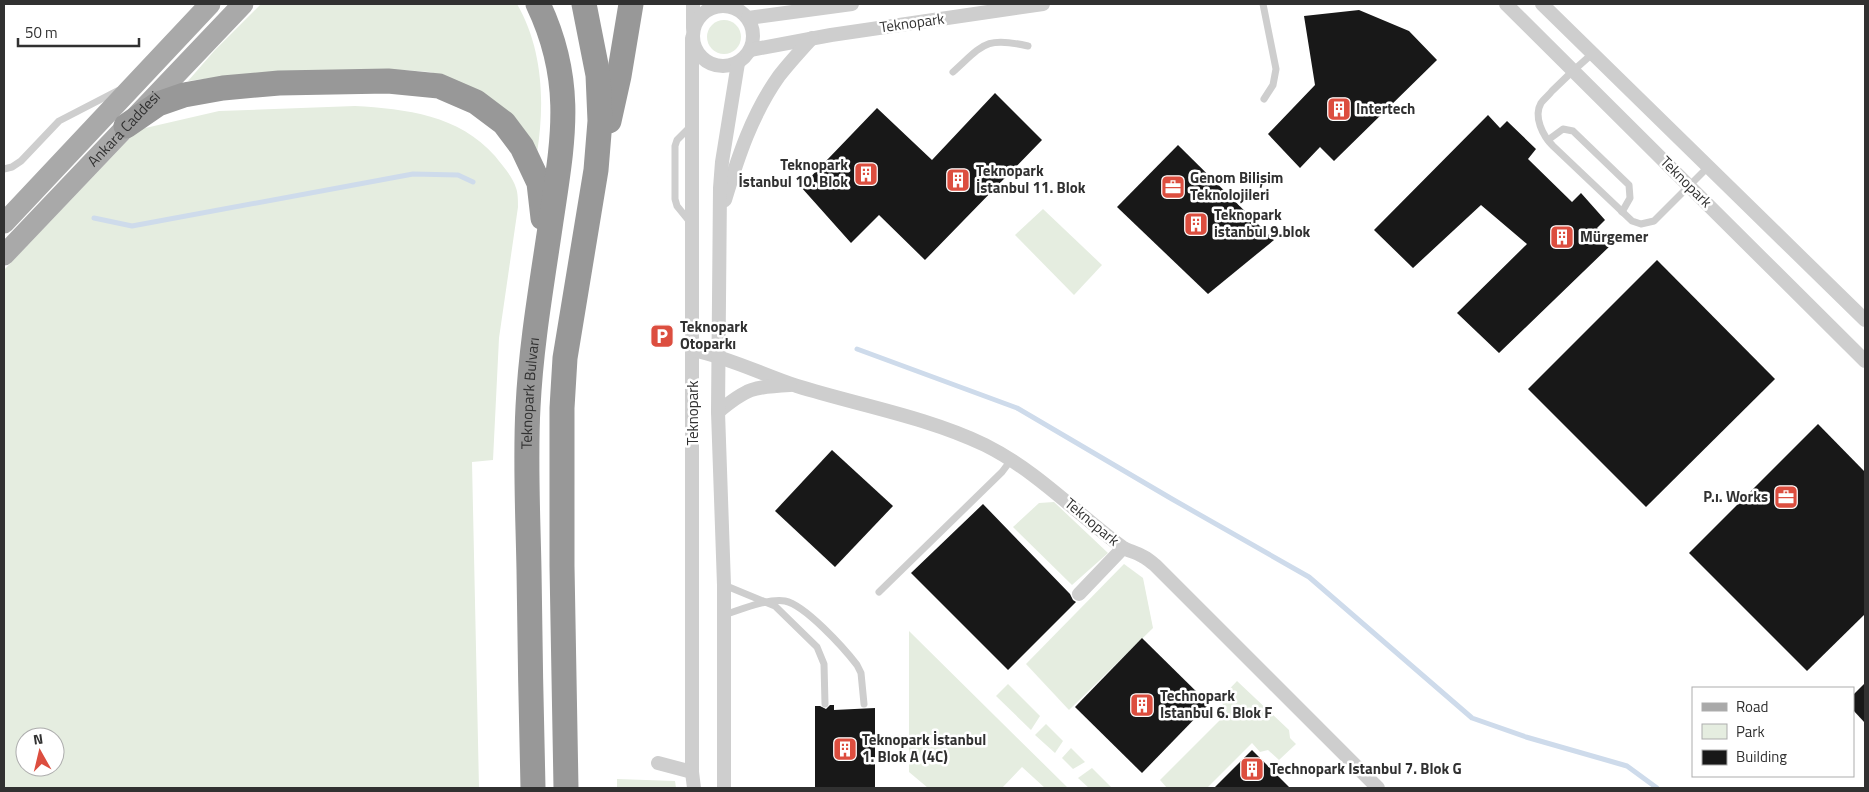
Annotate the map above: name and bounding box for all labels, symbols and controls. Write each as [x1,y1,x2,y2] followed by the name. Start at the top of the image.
[878,7,946,38] street label: Teknopark
[18,15,139,47] scale bar
[25,21,58,44] text: 50 m
[82,86,165,172] street label: Ankara Caddesi
[1326,96,1352,122] building icon: Intertech
[1356,97,1415,120] place label: Intertech
[1655,151,1717,213] street label: Teknopark
[739,153,848,193] place label: Teknopark İstanbul 10. Blok
[976,159,1086,199] place label: Teknopark İstanbul 11. Blok
[853,161,879,187] building icon: Teknopark İstanbul 10. Blok
[1190,166,1283,206] place label: Genom Bilişim Teknolojileri
[945,167,971,193] building icon: Teknopark İstanbul 11. Blok
[1160,174,1186,200] office icon: Genom Bilişim Teknolojileri
[1214,203,1311,243] place label: Teknopark istanbul 9.blok
[1183,211,1209,237] building icon: Teknopark istanbul 9.blok
[1549,224,1575,250] building icon: Mürgemer
[1580,225,1649,248] place label: Mürgemer
[680,315,748,355] place label: Teknopark Otoparkı
[649,323,675,349] parking icon: Teknopark Otoparkı
[515,336,545,449] street label: Teknopark Bulvarı
[681,380,704,446] street label: Teknopark
[1773,484,1799,510] office icon: P.ı. Works
[1703,485,1768,508] place label: P.ı. Works
[1060,492,1125,551] street label: Teknopark
[1160,684,1272,724] place label: Technopark Istanbul 6. Blok F
[1692,687,1854,777] legend
[1129,692,1155,718] building icon: Technopark Istanbul 6. Blok F
[1736,695,1768,718] text: Road
[1736,720,1765,743] text: Park
[15,727,65,777] north arrow
[32,728,44,750] text: N
[862,728,986,768] place label: Teknopark İstanbul 1. Blok A (4C)
[832,736,858,762] building icon: Teknopark İstanbul 1. Blok A (4C)
[1736,745,1787,768] text: Building
[1239,756,1265,782] building icon: Technopark Istanbul 7. Blok G
[1270,757,1462,780] place label: Technopark Istanbul 7. Blok G

